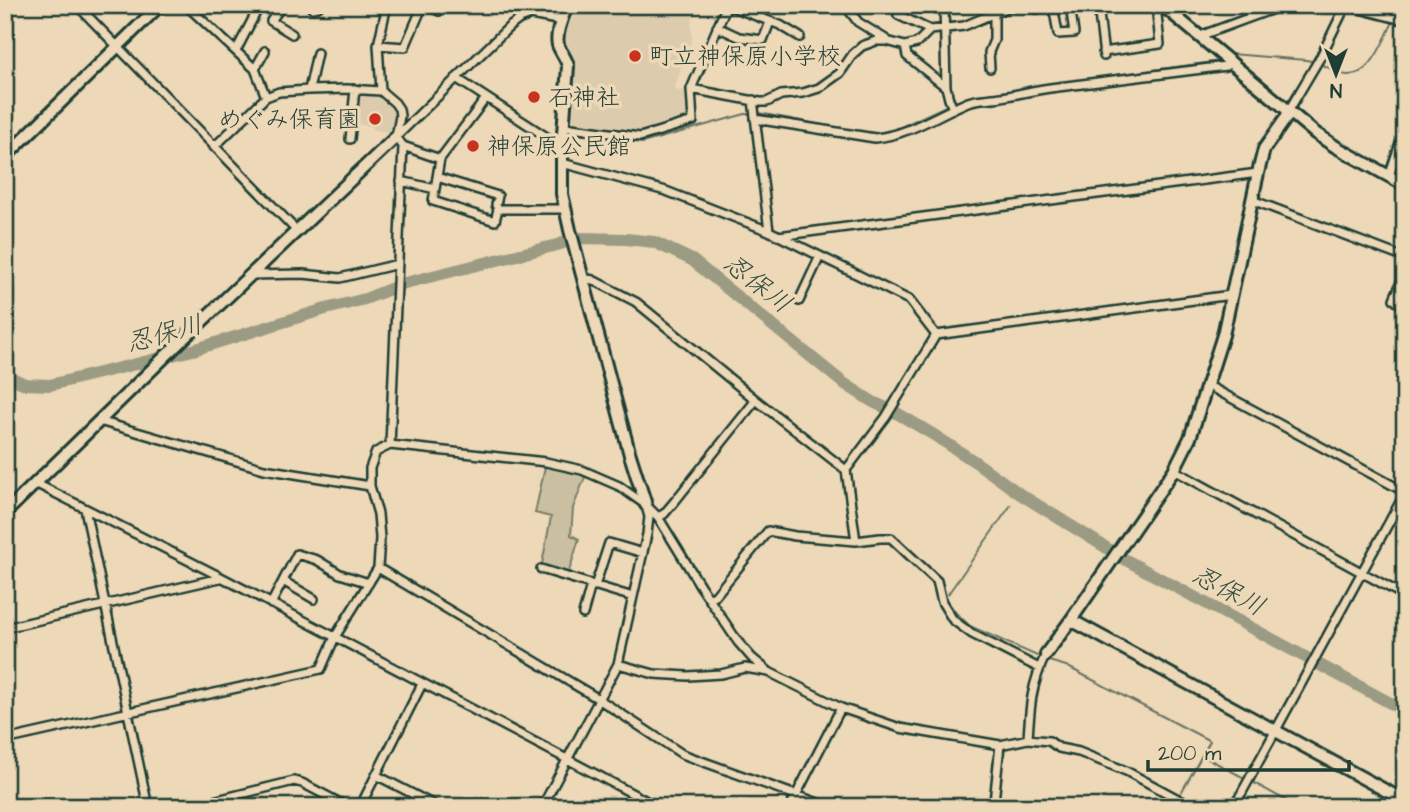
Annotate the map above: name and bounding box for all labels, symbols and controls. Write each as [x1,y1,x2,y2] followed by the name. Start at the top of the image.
[1302,38,1372,108] north arrow
[649,40,841,74] place label: 町立神保原小学校
[627,48,643,64] marker: 町立神保原小学校
[1330,76,1342,103] text: N
[548,81,620,115] place label: 石神社
[526,89,542,105] marker: 石神社
[218,103,361,137] place label: めぐみ保育園
[367,111,383,127] marker: めぐみ保育園
[487,130,631,164] place label: 神保原公民館
[465,138,481,154] marker: 神保原公民館
[716,246,799,322] water label: 忍保川
[122,306,207,361] water label: 忍保川
[1186,557,1271,625] water label: 忍保川
[1148,728,1349,772] scale bar
[1158,739,1222,768] text: 200 m

